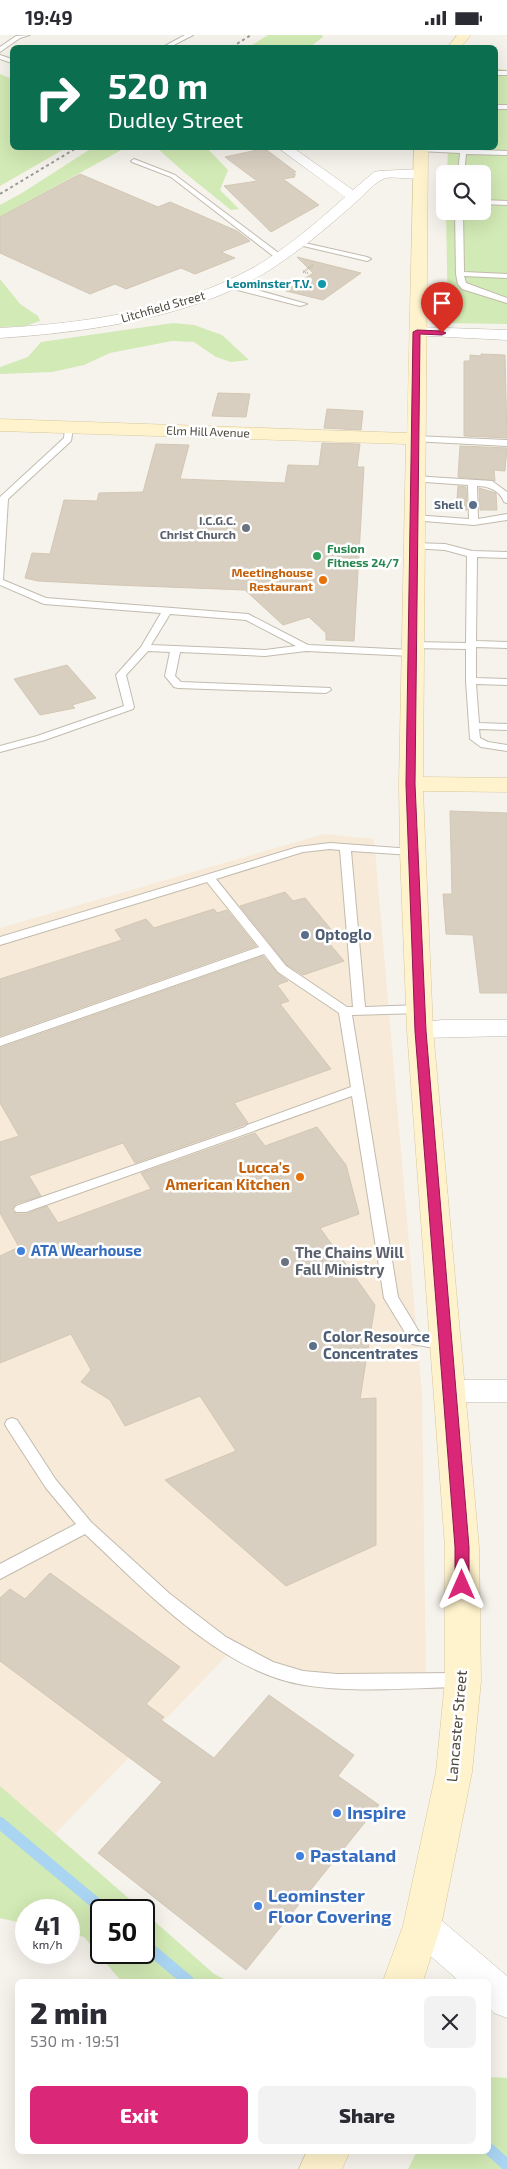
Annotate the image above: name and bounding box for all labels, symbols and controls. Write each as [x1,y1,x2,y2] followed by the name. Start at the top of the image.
[25,6,73,29] text: 19:49
[108,64,208,106] text: 520 m
[25,65,90,130] icon: right
[108,106,243,132] text: Dudley Street
[436,165,491,220] map controls
[436,165,491,220] button: search
[226,276,312,290] place label: Leominster T.V.
[316,278,328,290] marker: Leominster T.V.
[421,282,463,333] pin
[119,287,207,325] street label: Litchfield Street
[428,289,456,317] icon: arrive
[166,423,250,439] street label: Elm Hill Avenue
[434,497,463,511] place label: Shell
[467,499,479,511] marker: Shell
[160,513,236,541] place label: I.C.G.C. Christ Church
[240,522,252,534] marker: I.C.G.C. Christ Church
[327,541,399,569] place label: Fusion Fitness 24/7
[311,550,323,562] marker: Fusion Fitness 24/7
[232,565,313,593] place label: Meetinghouse Restaurant
[317,574,329,586] marker: Meetinghouse Restaurant
[315,925,372,943] place label: Optoglo
[299,929,311,941] marker: Optoglo
[166,1158,290,1193] place label: Lucca's American Kitchen
[294,1171,306,1183] marker: Lucca's American Kitchen
[31,1241,142,1259] place label: ATA Wearhouse
[295,1243,404,1279] place label: The Chains Will Fall Ministry
[15,1245,27,1257] marker: ATA Wearhouse
[279,1256,291,1268] marker: The Chains Will Fall Ministry
[323,1327,430,1362] place label: Color Resource Concentrates
[307,1340,319,1352] marker: Color Resource Concentrates
[435,1558,487,1610] position arrow
[442,1669,470,1783] street label: Lancaster Street
[347,1801,406,1823] place label: Inspire
[331,1807,343,1819] marker: Inspire
[310,1844,396,1866] place label: Pastaland
[294,1850,306,1862] marker: Pastaland
[268,1884,392,1927] place label: Leominster Floor Covering
[90,1899,155,1964] speed limit sign: 50
[252,1900,264,1912] marker: Leominster Floor Covering
[34,1910,61,1940] text: 41
[33,1937,62,1951] text: km/h
[30,1994,108,2030] text: 2 min
[424,1996,476,2048] button: close
[30,2031,120,2050] text: 530 m · 19:51
[30,2086,248,2144] button: Exit
[258,2086,476,2144] button: Share

